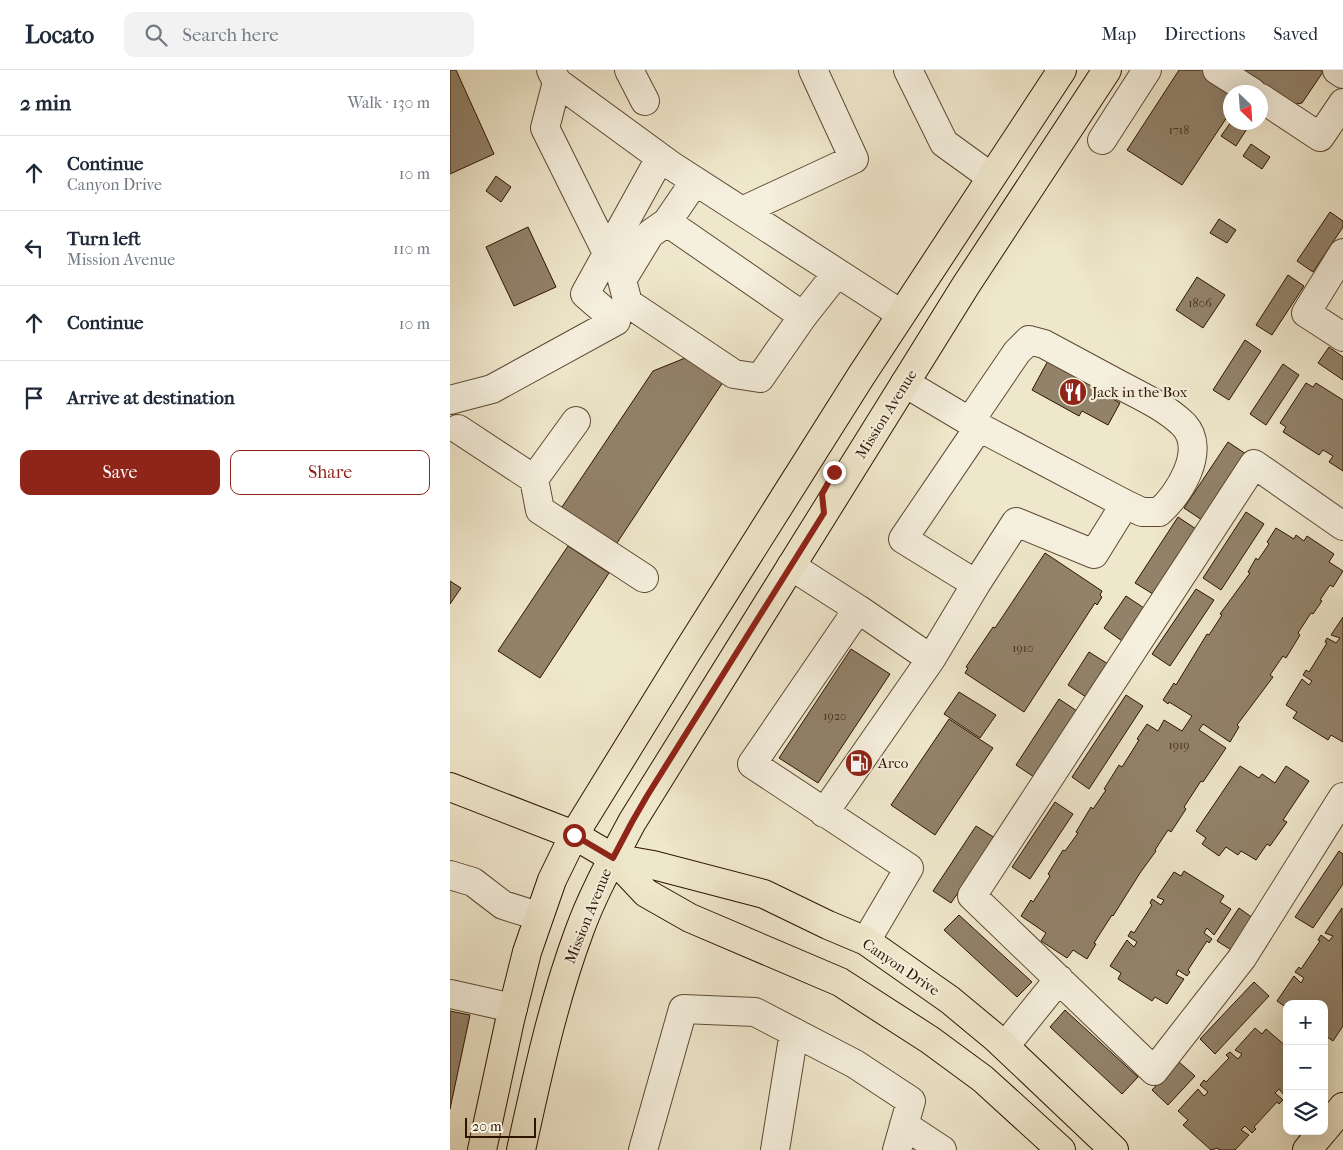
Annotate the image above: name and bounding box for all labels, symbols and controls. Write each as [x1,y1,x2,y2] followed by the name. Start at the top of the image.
[124,12,474,57] search box
[25,21,94,49] text: Locato
[142,21,170,49] icon: search
[182,24,279,46] text: Search here
[1102,24,1136,45] text: Map
[1164,24,1245,45] text: Directions
[1273,24,1318,45] text: Saved
[1223,85,1268,130] north arrow
[20,91,71,115] text: 2 min
[347,93,430,112] text: Walk · 130 m
[1169,123,1189,137] house number: 1718
[67,153,143,175] text: Continue
[20,159,48,187] icon: ahead
[399,164,430,183] text: 10 m
[67,175,162,194] text: Canyon Drive
[67,228,141,250] text: Turn left
[20,234,48,262] icon: left
[393,239,430,258] text: 110 m
[67,250,175,269] text: Mission Avenue
[1188,296,1212,310] house number: 1806
[20,309,48,337] icon: ahead
[67,312,143,334] text: Continue
[399,314,430,333] text: 10 m
[852,366,921,462] street label: Mission Avenue
[1058,377,1088,407] restaurant icon: Jack in the Box
[1091,383,1188,401] place label: Jack in the Box
[20,384,48,412] icon: arrive
[67,387,235,409] text: Arrive at destination
[20,450,220,495] button: Save
[230,450,430,495] button: Share
[823,461,846,484] route end
[1012,641,1034,655] house number: 1910
[823,709,847,723] house number: 1920
[1168,738,1190,752] house number: 1919
[844,748,874,778] fuel station icon: Arco
[877,754,909,772] place label: Arco
[563,824,586,847] route start
[561,865,616,966] street label: Mission Avenue
[859,935,943,1000] street label: Canyon Drive
[1283,1000,1328,1135] map controls
[1283,1000,1328,1045] button: +
[1283,1045,1328,1090] button: −
[1283,1090,1328,1135] button: layers
[465,1115,536,1138] scale bar
[472,1118,502,1135] text: 20 m

